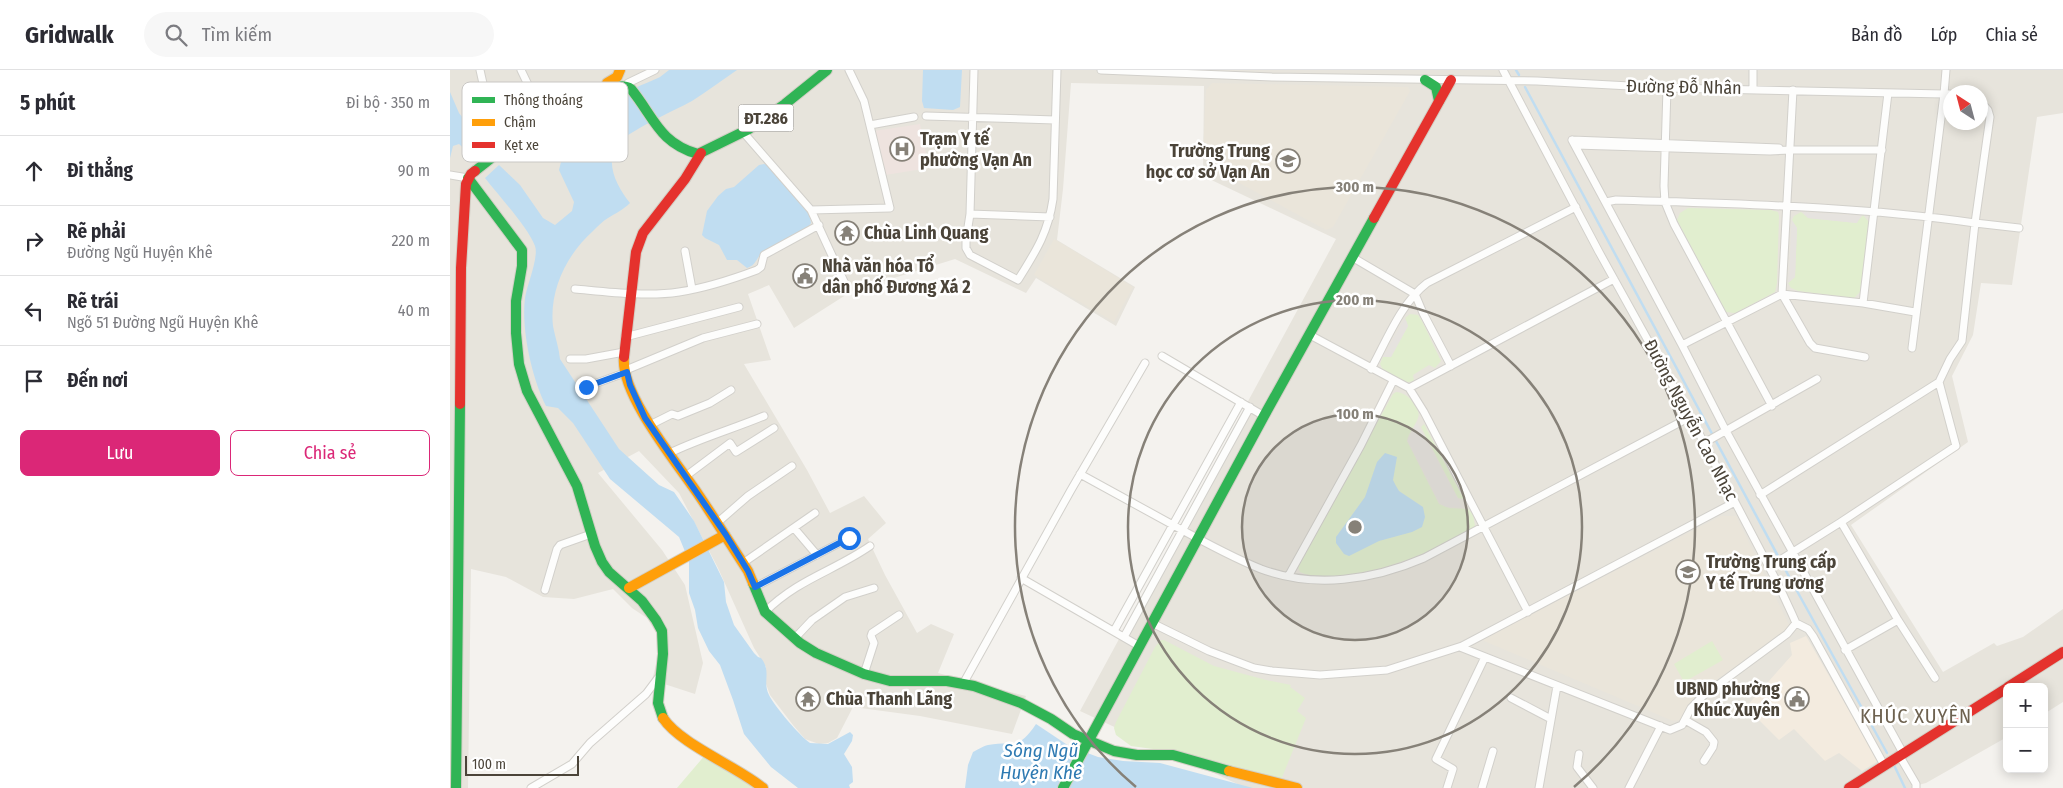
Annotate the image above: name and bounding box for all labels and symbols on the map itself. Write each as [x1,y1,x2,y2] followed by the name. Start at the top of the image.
[1626,75,1742,99] street label: Đường Đỗ Nhân
[462,82,628,162] legend
[1943,85,1988,130] north arrow
[504,92,583,109] text: Thông thoáng
[738,104,794,132] road number: ĐT.286
[504,114,536,131] text: Chậm
[920,127,1032,171] place label: Trạm Y tế phường Vạn An
[889,136,915,162] hospital icon: Trạm Y tế phường Vạn An
[504,137,539,154] text: Kẹt xe
[1146,140,1270,183] place label: Trường Trung học cơ sở Vạn An
[1275,148,1301,174] school or university icon: Trường Trung học cơ sở Vạn An
[1335,178,1374,196] text: 300 m
[834,220,860,246] temple icon: Chùa Linh Quang
[864,222,988,244] place label: Chùa Linh Quang
[822,253,971,298] place label: Nhà văn hóa Tổ dân phố Đương Xá 2
[792,263,818,289] public building icon: Nhà văn hóa Tổ dân phố Đương Xá 2
[1335,291,1374,309] text: 200 m
[1639,335,1743,505] street label: Đường Nguyễn Cao Nhạc
[575,376,598,399] route end
[1336,405,1374,423] text: 100 m
[1346,518,1364,536] centre of rings
[838,527,861,550] route start
[1705,550,1837,594] place label: Trường Trung cấp Y tế Trung ương
[1675,559,1701,585] school or university icon: Trường Trung cấp Y tế Trung ương
[1676,678,1780,721] place label: UBND phường Khúc Xuyên
[795,686,821,712] temple icon: Chùa Thanh Lãng
[1784,686,1810,712] public building icon: UBND phường Khúc Xuyên
[826,688,952,710] place label: Chùa Thanh Lãng
[1860,704,1972,728] district label: KHÚC XUYÊN
[1000,739,1082,784] water label: Sông Ngũ Huyện Khê
[465,753,579,776] scale bar

